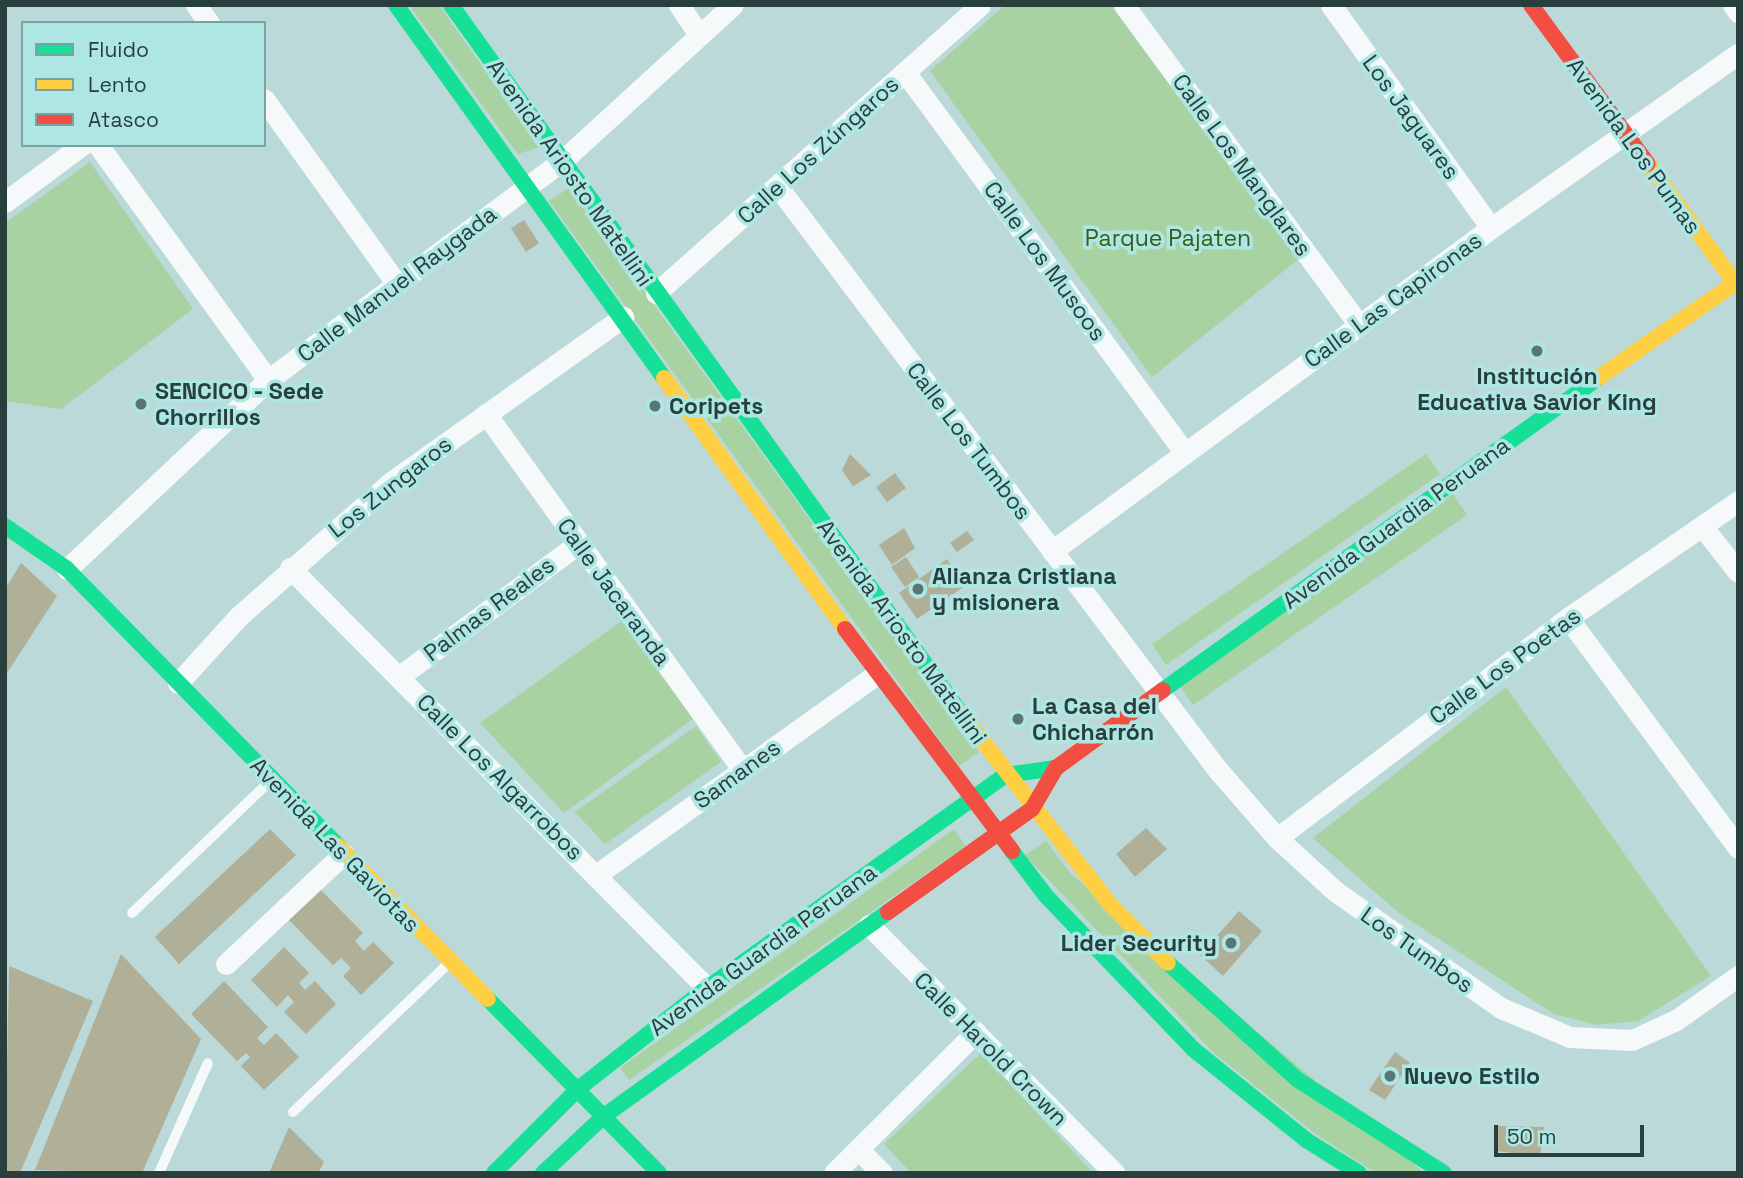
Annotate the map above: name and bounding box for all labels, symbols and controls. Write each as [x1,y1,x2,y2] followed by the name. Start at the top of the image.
[21,21,266,147] legend
[88,36,149,63] text: Fluido
[1357,50,1465,184] street label: Los Jaguares
[1561,53,1707,239] street label: Avenida Los Pumas
[481,54,659,292] street label: Avenida Ariosto Matellini
[1167,69,1317,261] street label: Calle Los Manglares
[732,70,904,230] street label: Calle Los Zúngaros
[88,71,147,98] text: Lento
[88,106,159,133] text: Atasco
[978,176,1112,346] street label: Calle Los Musoos
[292,200,502,368] street label: Calle Manuel Raygada
[1085,224,1251,252] park label: Parque Pajaten
[1299,226,1487,374] street label: Calle Las Capironas
[1529,343,1545,359] marker: Institución Educativa Savior King
[901,357,1037,525] street label: Calle Los Tumbos
[1417,362,1657,416] place label: Institución Educativa Savior King
[155,377,325,431] place label: SENCICO - Sede Chorrillos
[669,392,763,420] place label: Coripets
[133,396,149,412] marker: SENCICO - Sede Chorrillos
[647,398,663,414] marker: Coripets
[323,430,457,544] street label: Los Zungaros
[1277,431,1515,615] street label: Avenida Guardia Peruana
[551,513,677,671] street label: Calle Jacaranda
[811,514,993,750] street label: Avenida Ariosto Matellini
[418,551,560,667] street label: Palmas Reales
[932,562,1117,616] place label: Alianza Cristiana y misionera
[910,581,926,597] marker: Alianza Cristiana y misionera
[1424,602,1586,730] street label: Calle Los Poetas
[411,688,589,866] street label: Calle Los Algarrobos
[1032,692,1157,746] place label: La Casa del Chicharrón
[1010,711,1026,727] marker: La Casa del Chicharrón
[688,733,786,815] street label: Samanes
[244,752,426,938] street label: Avenida Las Gaviotas
[644,858,882,1042] street label: Avenida Guardia Peruana
[1355,901,1479,999] street label: Los Tumbos
[1061,929,1217,957] place label: Lider Security
[1223,935,1239,951] marker: Lider Security
[909,967,1073,1131] street label: Calle Harold Crown
[1404,1062,1540,1090] place label: Nuevo Estilo
[1382,1068,1398,1084] marker: Nuevo Estilo
[1498,1112,1648,1156] scale bar
[1507,1123,1557,1150] text: 50 m

